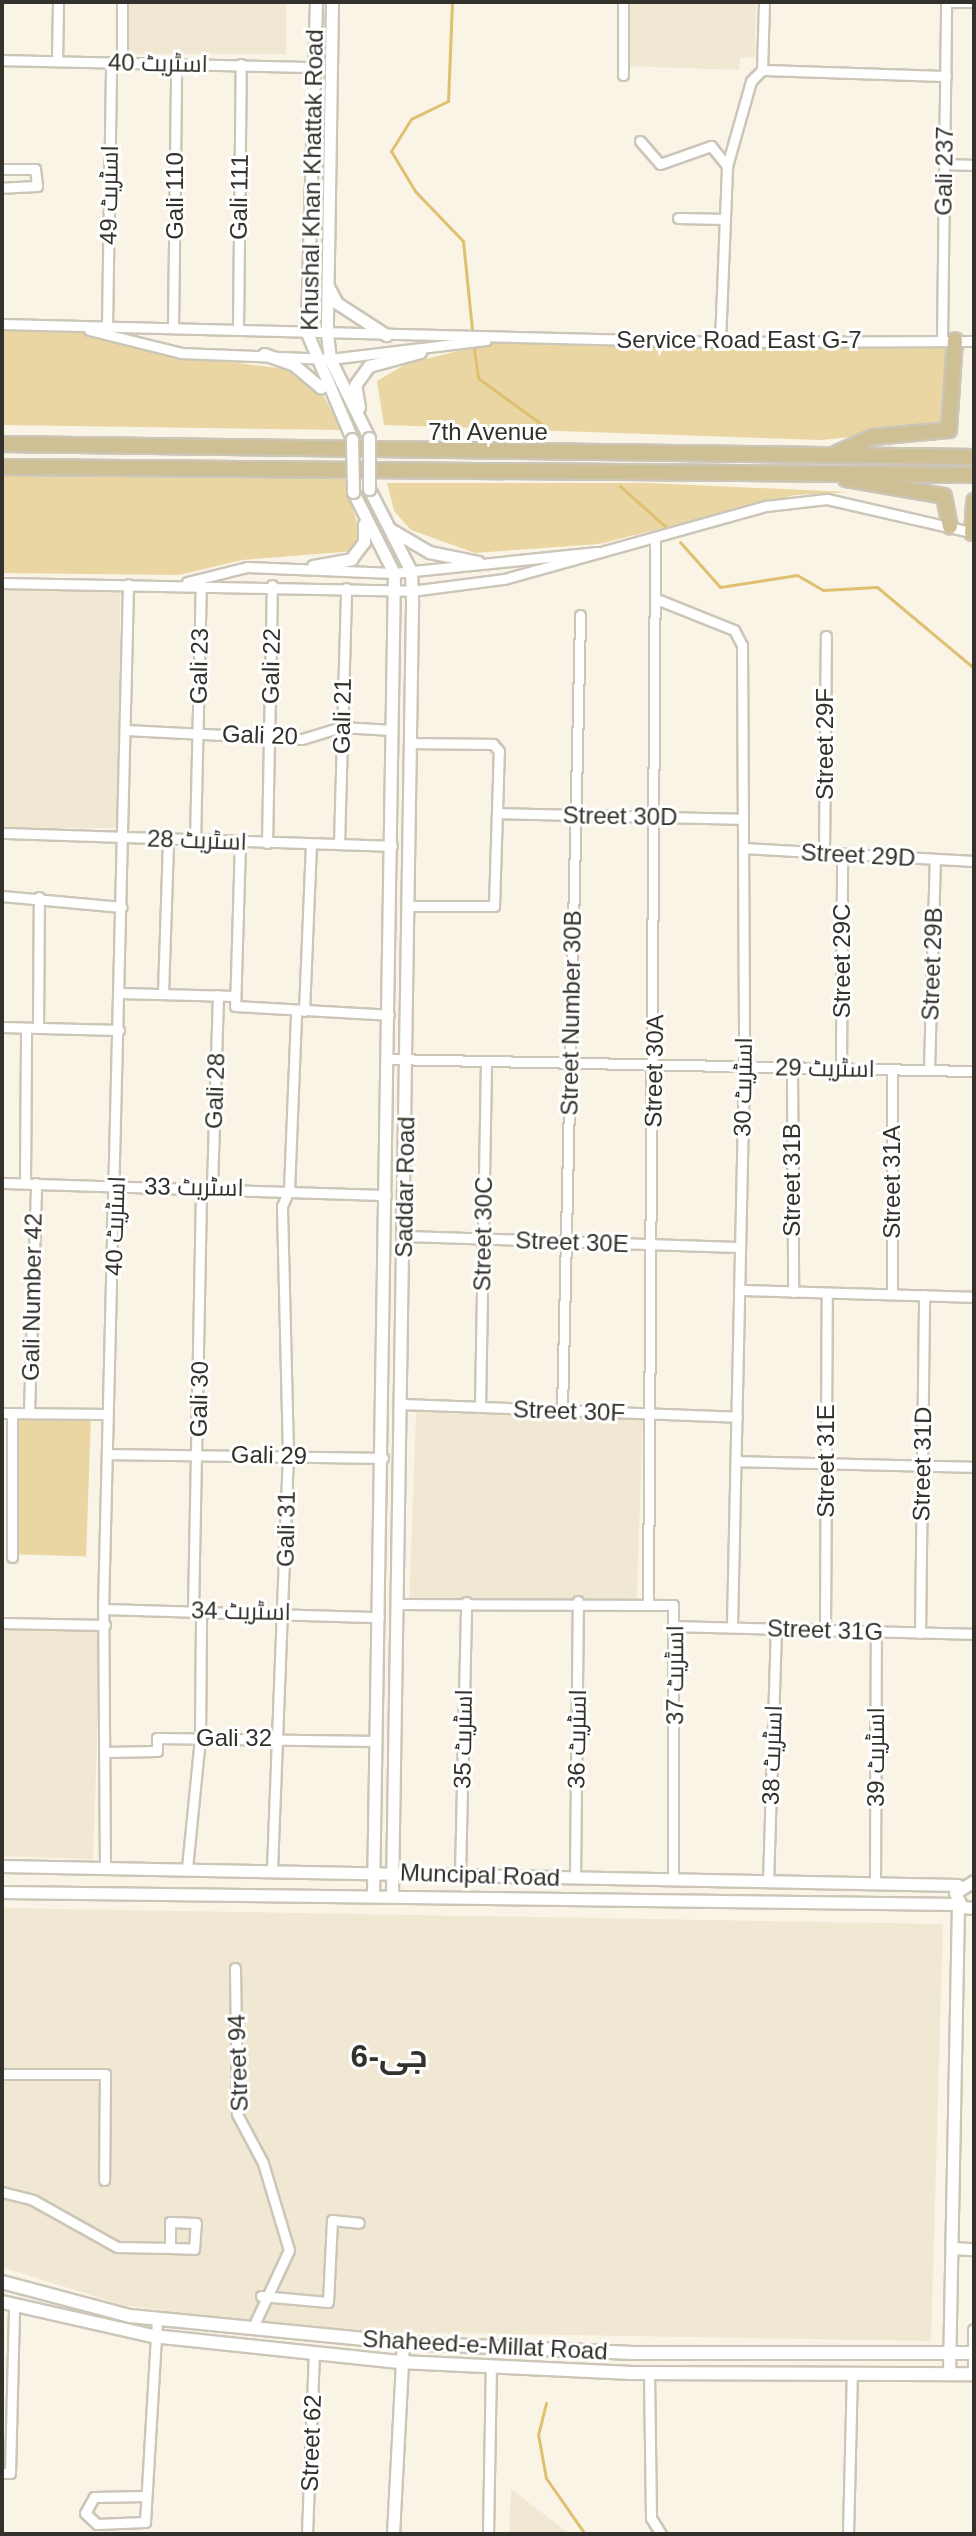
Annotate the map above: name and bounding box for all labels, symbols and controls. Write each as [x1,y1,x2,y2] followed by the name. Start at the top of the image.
[295,29,329,331] street label: Khushal Khan Khattak Road
[108,48,208,78] street label: اسٹریٹ 40
[929,126,959,216] street label: Gali 237
[94,145,124,245] street label: اسٹریٹ 49
[161,152,189,240] street label: Gali 110
[224,154,254,240] street label: Gali 111
[616,326,862,354] street label: Service Road East G-7
[428,418,548,446] street label: 7th Avenue
[184,628,214,704] street label: Gali 23
[256,628,286,704] street label: Gali 22
[327,678,357,754] street label: Gali 21
[811,688,839,800] street label: Street 29F
[221,719,299,751] street label: Gali 20
[562,801,678,831] street label: Street 30D
[147,824,247,856] street label: اسٹریٹ 28
[800,838,916,872] street label: Street 29D
[828,904,856,1018] street label: Street 29C
[916,907,948,1021] street label: Street 29B
[555,910,587,1116] street label: Street Number 30B
[639,1014,669,1128] street label: Street 30A
[728,1037,758,1137] street label: اسٹریٹ 30
[199,1052,231,1130] street label: Gali 28
[775,1053,875,1083] street label: اسٹریٹ 29
[389,1116,421,1258] street label: Saddar Road
[778,1123,806,1237] street label: Street 31B
[878,1125,906,1239] street label: Street 31A
[144,1172,244,1202] street label: اسٹریٹ 33
[99,1176,131,1276] street label: اسٹریٹ 40
[468,1176,498,1292] street label: Street 30C
[16,1213,48,1381] street label: Gali Number 42
[515,1226,629,1258] street label: Street 30E
[184,1361,214,1437] street label: Gali 30
[513,1395,625,1427] street label: Street 30F
[812,1404,840,1518] street label: Street 31E
[907,1406,937,1522] street label: Street 31D
[231,1440,307,1470] street label: Gali 29
[271,1491,301,1567] street label: Gali 31
[191,1596,291,1626] street label: اسٹریٹ 34
[767,1614,883,1646] street label: Street 31G
[661,1625,689,1725] street label: اسٹریٹ 37
[448,1689,478,1789] street label: اسٹریٹ 35
[562,1689,592,1789] street label: اسٹریٹ 36
[756,1705,788,1805] street label: اسٹریٹ 38
[862,1707,890,1807] street label: اسٹریٹ 39
[196,1724,272,1752] street label: Gali 32
[400,1858,560,1892] street label: Muncipal Road
[222,2014,254,2112] street label: Street 94
[351,2037,427,2075] district label: جی-6
[362,2324,608,2366] street label: Shaheed-e-Millat Road
[295,2394,327,2492] street label: Street 62

